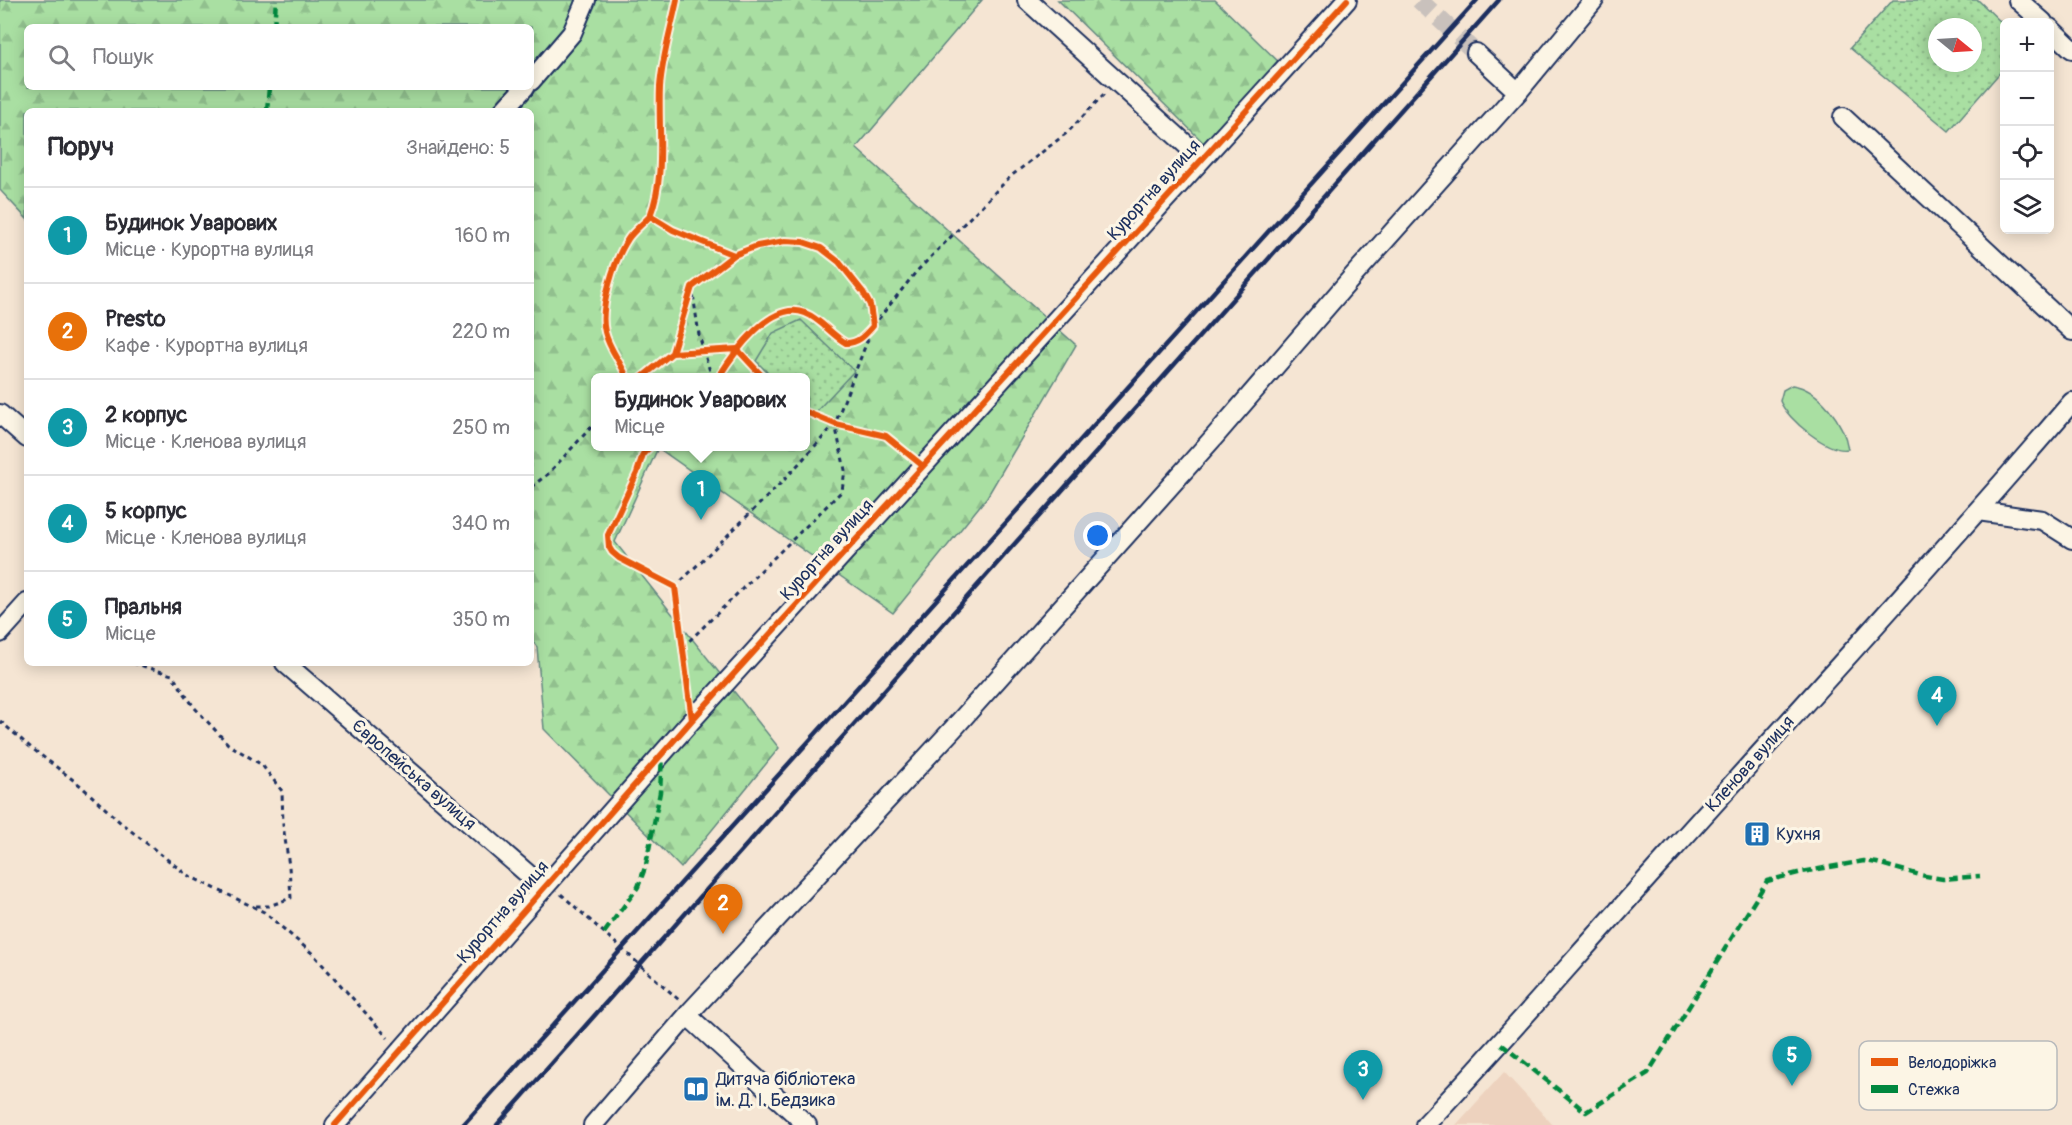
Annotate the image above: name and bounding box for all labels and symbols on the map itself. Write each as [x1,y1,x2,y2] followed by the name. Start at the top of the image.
[1928,18,1982,72] north arrow
[1102,134,1206,246] street label: Курортна вулиця
[682,470,720,520] pin: 1
[775,494,879,606] street label: Курортна вулиця
[1083,521,1112,550] your location
[1918,676,1956,726] pin: 4
[1701,711,1799,817] street label: Кленова вулиця
[347,715,481,835] street label: Європейська вулиця
[1742,819,1772,849] building icon: Кухня
[1776,823,1820,846] place label: Кухня
[452,856,554,968] street label: Курортна вулиця
[704,884,742,934] pin: 2
[1772,1036,1812,1086] pin: 5
[1859,1041,2057,1110] legend
[1344,1050,1382,1100] pin: 3
[1908,1053,1996,1073] text: Велодоріжка
[715,1068,855,1112] place label: Дитяча бібліотека ім. Д. І. Бедзика
[681,1074,711,1104] library icon: Дитяча бібліотека ім. Д. І. Бедзика
[1908,1080,1960,1100] text: Стежка

